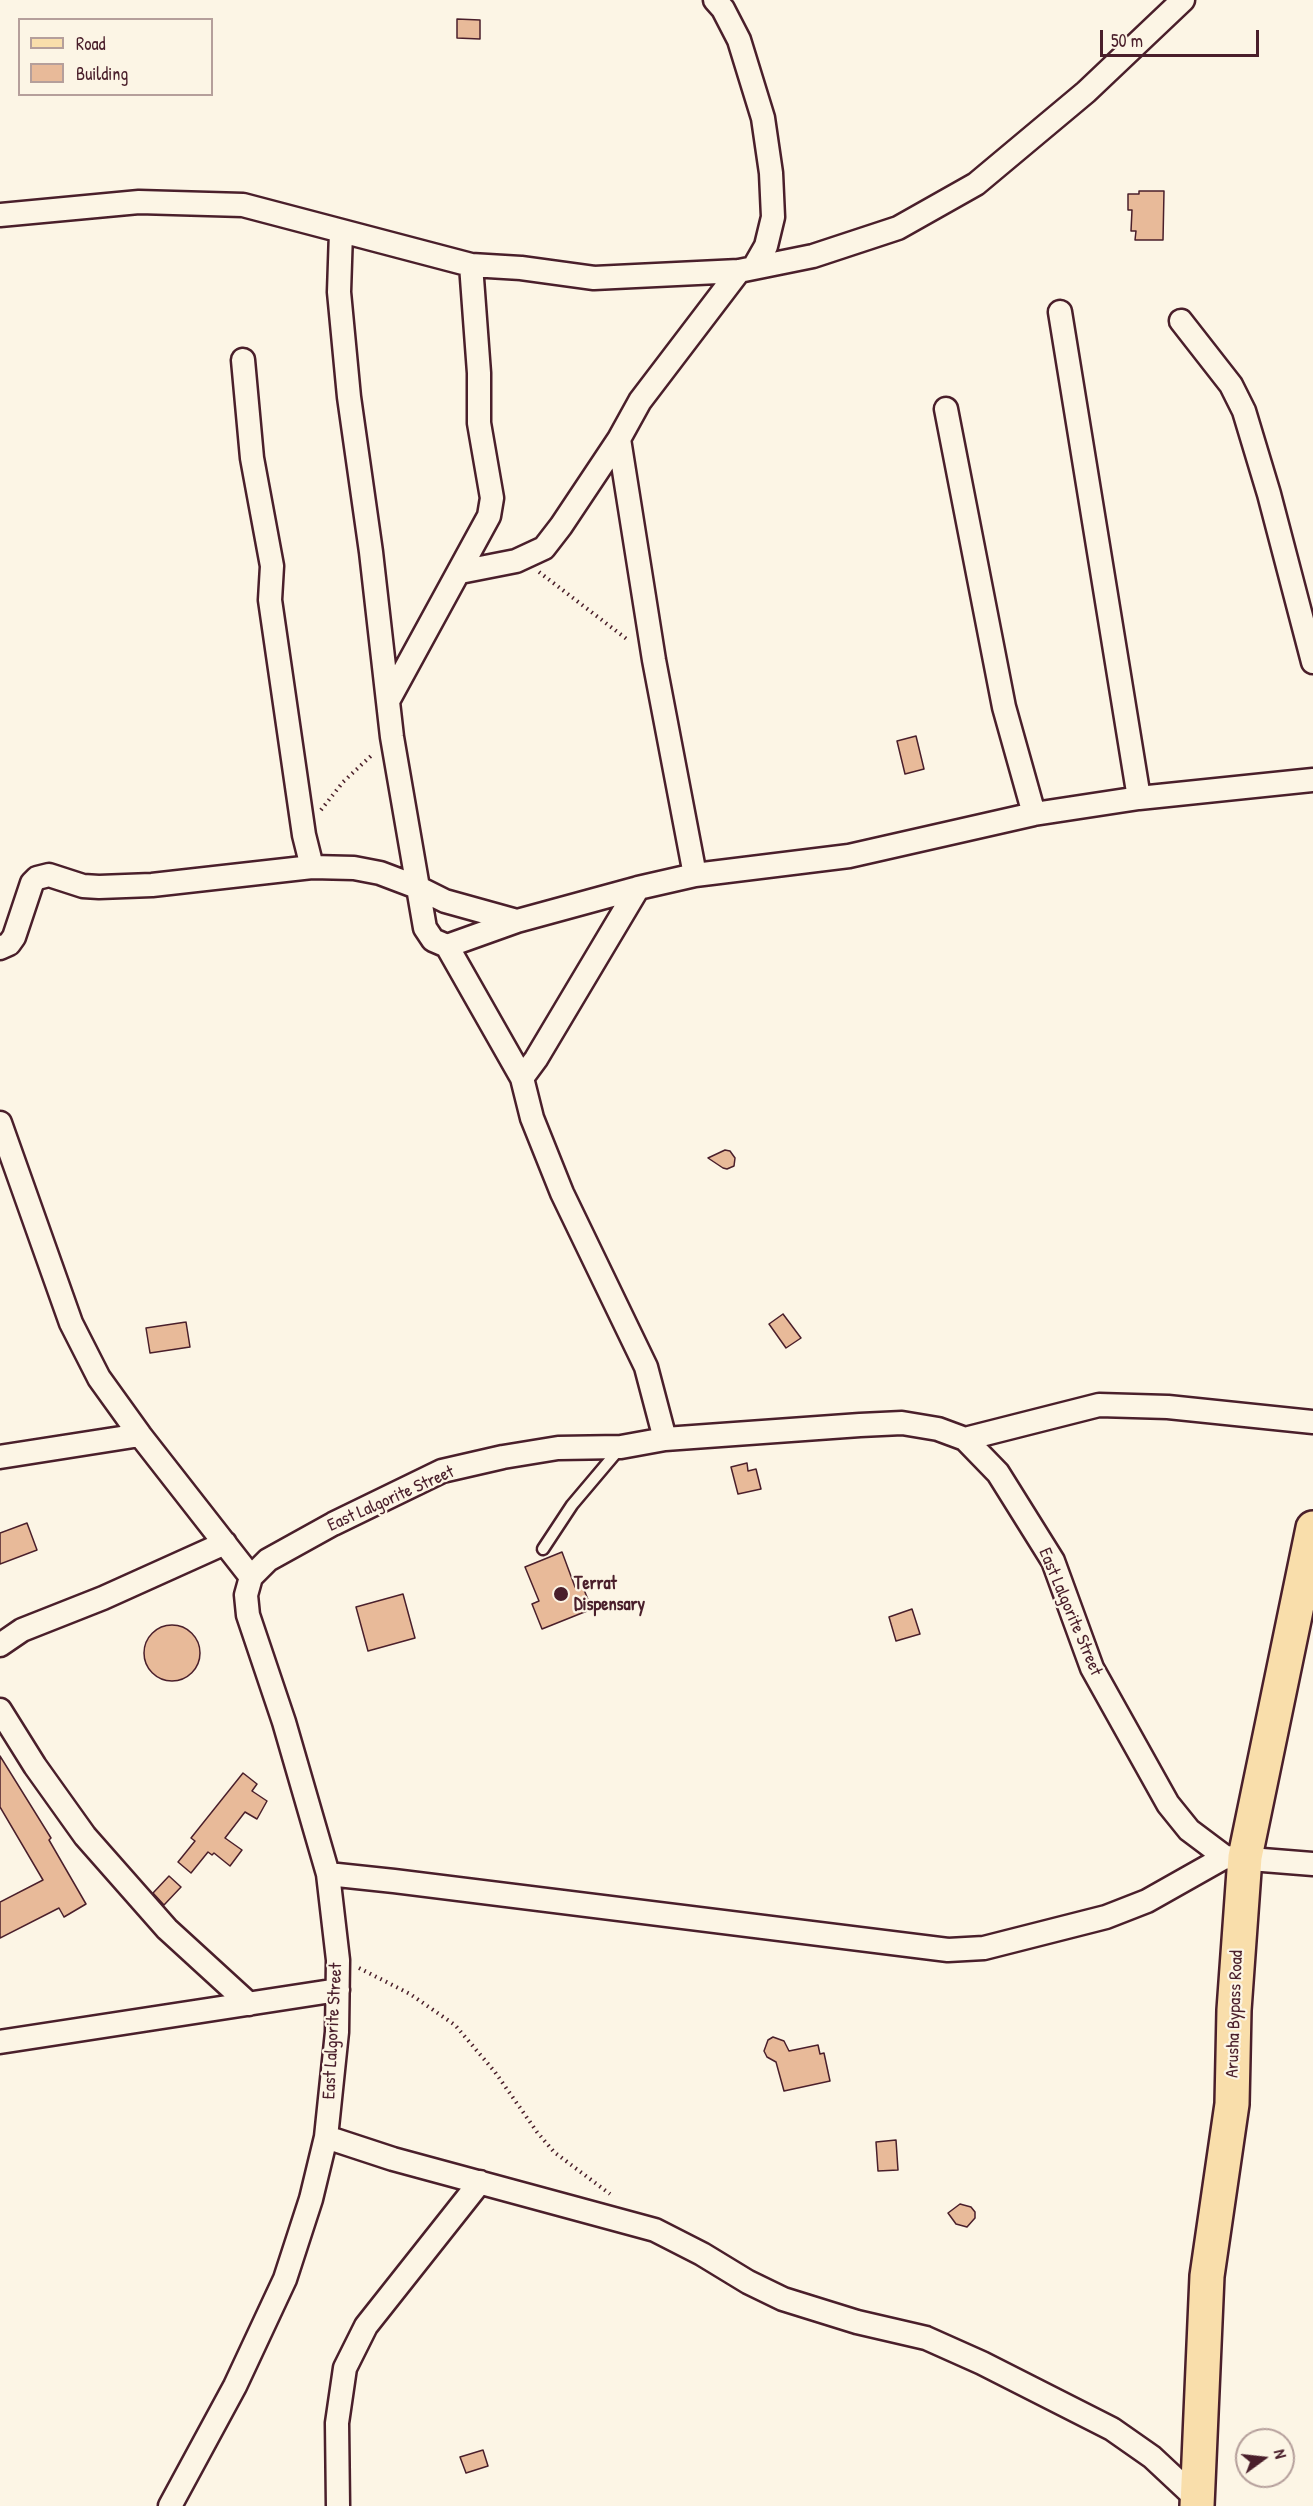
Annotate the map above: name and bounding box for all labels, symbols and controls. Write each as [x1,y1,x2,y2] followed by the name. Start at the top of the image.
[18,18,213,96] legend
[1103,18,1262,56] scale bar
[1111,28,1143,53] text: 50 m
[76,31,106,56] text: Road
[76,61,128,86] text: Building
[324,1461,458,1537] street label: East Lalgorite Street
[1033,1545,1107,1679] street label: East Lalgorite Street
[574,1573,645,1616] place label: Terrat Dispensary
[552,1585,570,1603] marker: Terrat Dispensary
[1222,1950,1248,2078] street label: Arusha Bypass Road
[319,1962,347,2100] street label: East Lalgorite Street
[1235,2428,1295,2488] north arrow
[1269,2447,1292,2461] text: N

